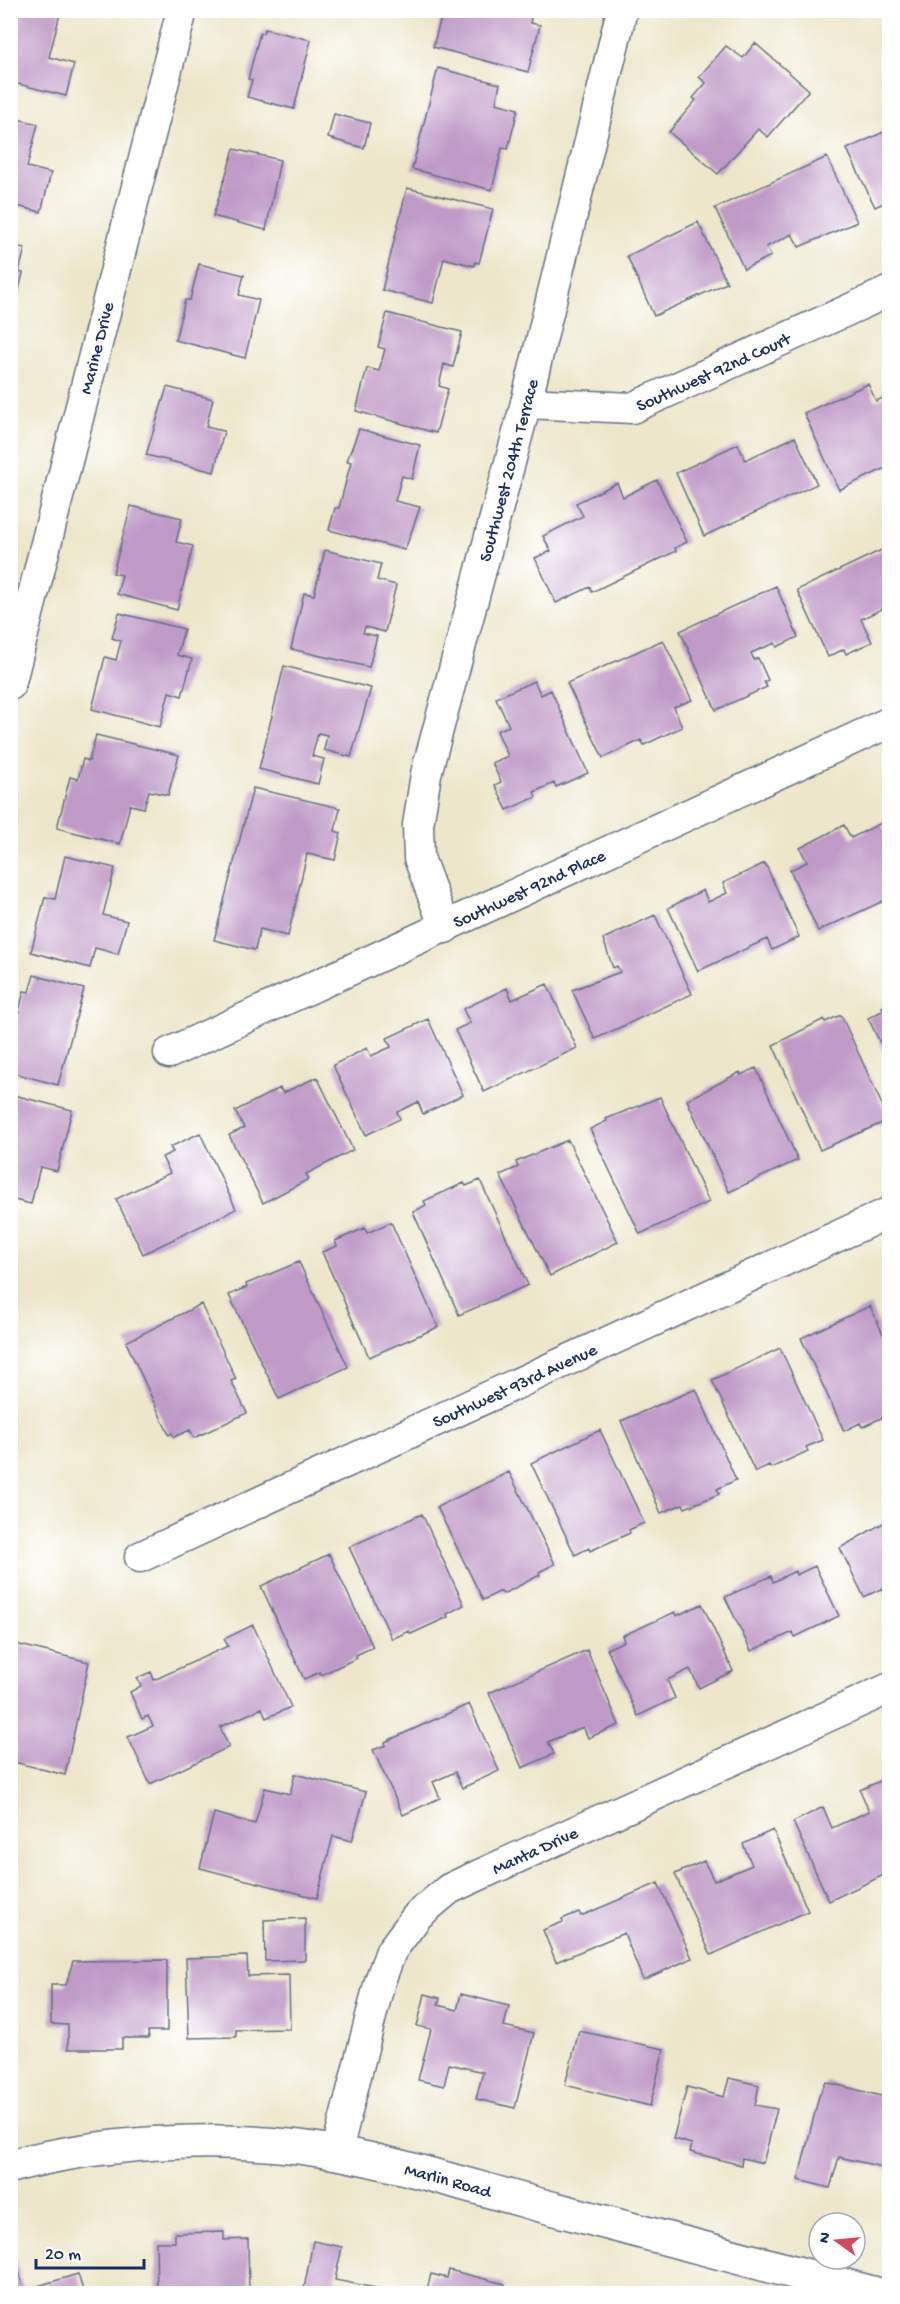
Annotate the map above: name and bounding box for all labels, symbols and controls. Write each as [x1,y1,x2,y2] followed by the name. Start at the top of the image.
[77,299,120,397] street label: Marine Drive
[633,329,796,418] street label: Southwest 92nd Court
[476,377,545,564] street label: Southwest 204th Terrace
[450,846,610,934] street label: Southwest 92nd Place
[430,1340,601,1434] street label: Southwest 93rd Avenue
[489,1823,582,1881] street label: Manta Drive
[402,2160,495,2204] street label: Marlin Road
[807,2211,867,2271] north arrow
[815,2230,837,2246] text: N
[36,2232,144,2270] scale bar
[45,2245,81,2266] text: 20 m

